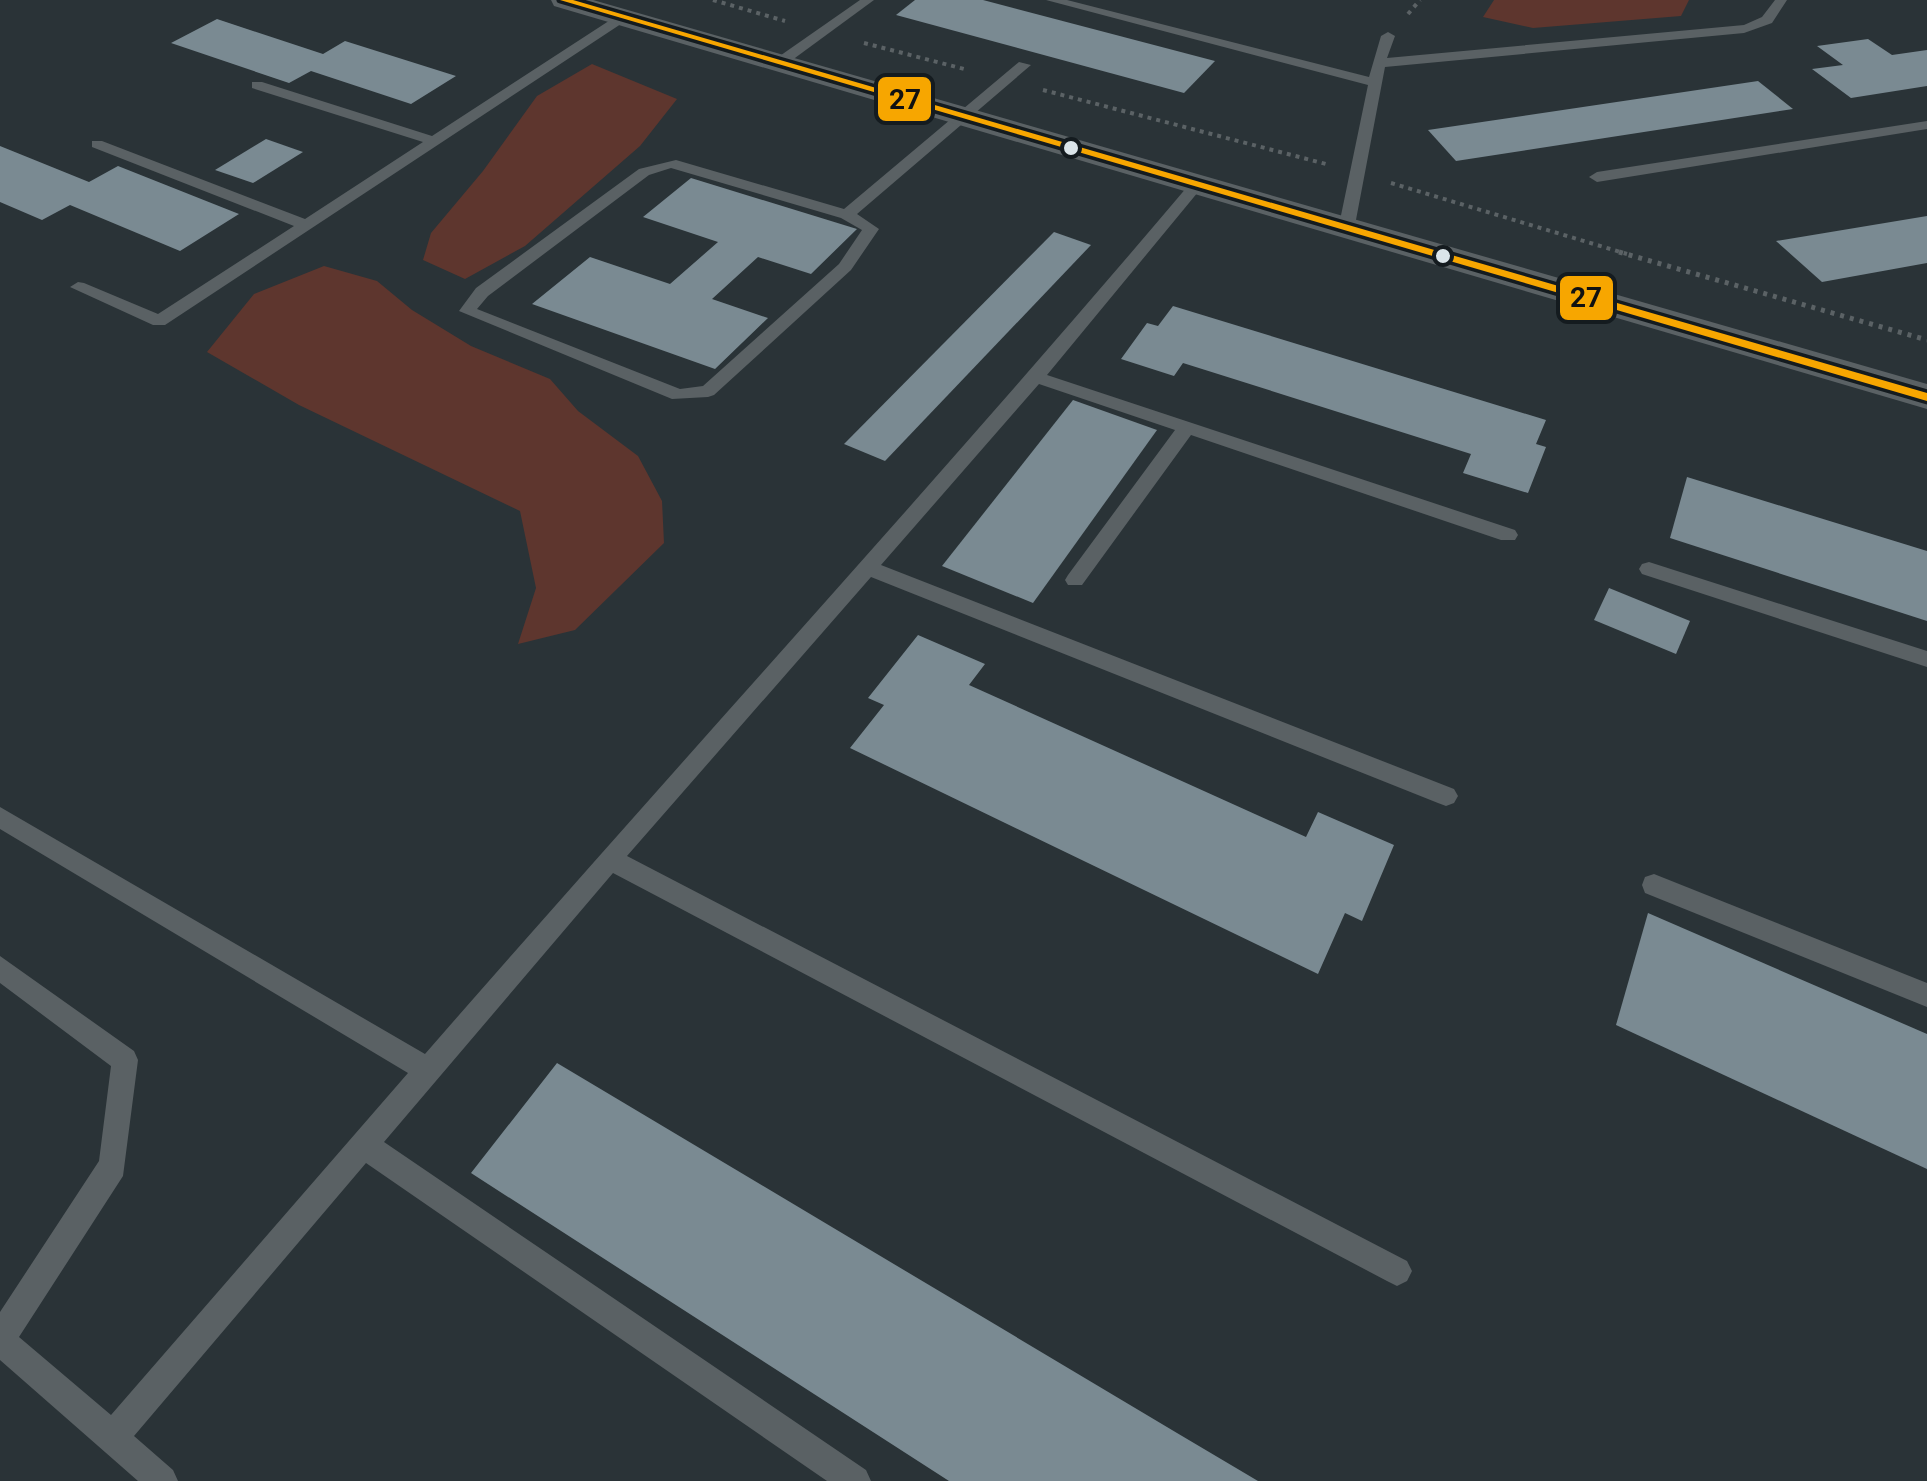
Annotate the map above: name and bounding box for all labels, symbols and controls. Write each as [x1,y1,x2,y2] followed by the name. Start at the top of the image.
[876,75,933,123] line badge: 27
[889,83,921,116] text: 27
[1061,138,1081,158] unlabelled marker
[1433,246,1453,266] unlabelled marker
[1558,274,1615,322] line badge: 27
[1570,281,1602,314] text: 27

